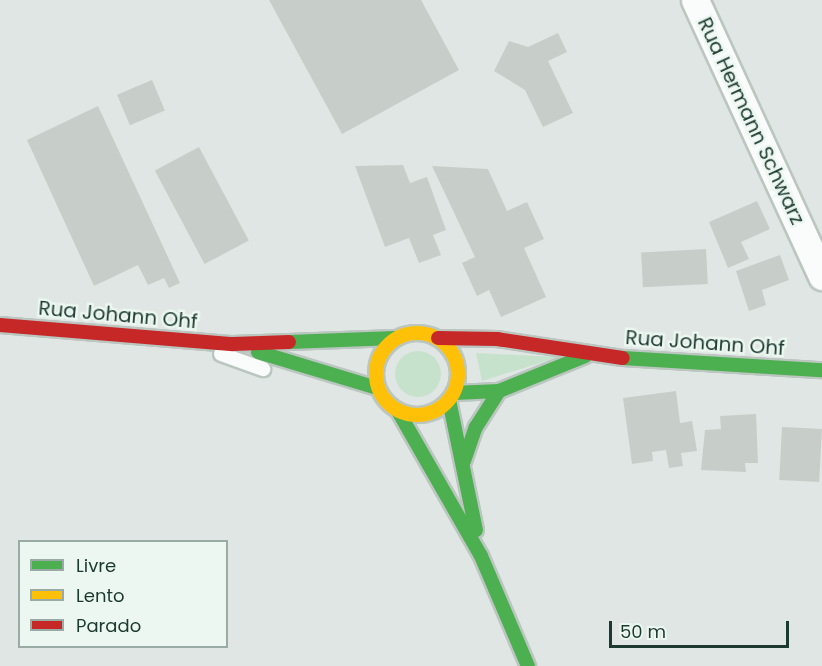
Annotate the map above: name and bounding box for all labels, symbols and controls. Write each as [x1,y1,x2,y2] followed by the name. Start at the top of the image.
[692,14,810,228] street label: Rua Hermann Schwarz
[37,296,199,334] street label: Rua Johann Ohf
[625,325,785,361] street label: Rua Johann Ohf
[18,540,228,648] legend
[76,553,116,578] text: Livre
[76,583,125,608] text: Lento
[612,609,792,647] scale bar
[76,613,141,638] text: Parado
[620,619,666,644] text: 50 m

